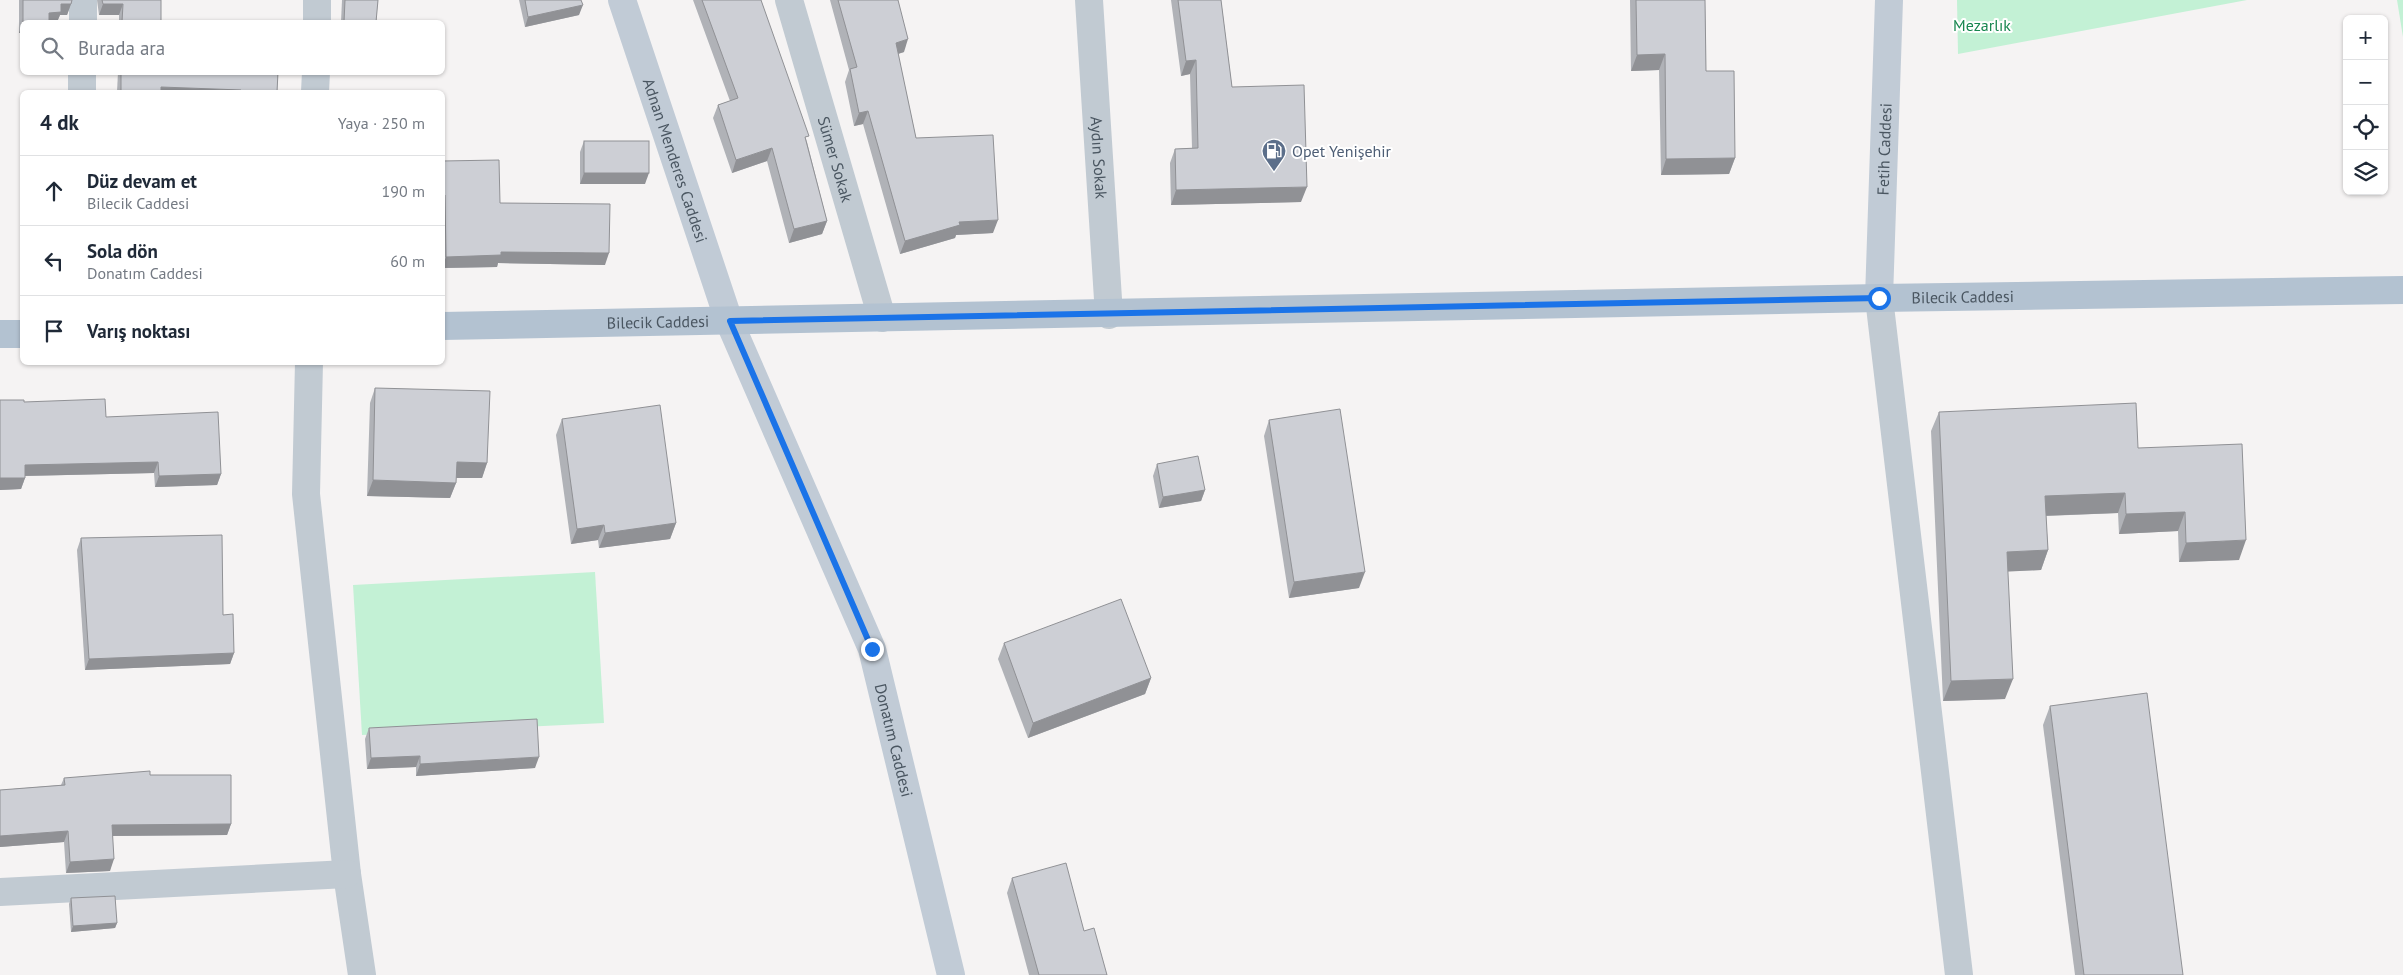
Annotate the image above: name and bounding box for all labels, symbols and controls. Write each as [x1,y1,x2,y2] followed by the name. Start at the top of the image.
[1953,15,2011,35] park label: Mezarlık
[2343,15,2388,195] map controls
[2343,15,2388,60] button: +
[20,20,445,75] search box
[38,34,66,62] icon: search
[78,36,165,60] text: Burada ara
[2343,60,2388,105] button: −
[639,76,712,245] street label: Adnan Menderes Caddesi
[1872,103,1896,196] street label: Fetih Caddesi
[2343,105,2388,150] button: locate
[40,109,79,136] text: 4 dk
[338,113,425,133] text: Yaya · 250 m
[814,114,858,205] street label: Sümer Sokak
[1086,116,1112,200] street label: Aydın Sokak
[1261,138,1287,172] fuel station icon: Opet Yenişehir
[1292,141,1392,161] place label: Opet Yenişehir
[2343,150,2388,195] button: layers
[87,169,197,193] text: Düz devam et
[40,177,68,205] icon: ahead
[382,181,425,201] text: 190 m
[87,193,189,213] text: Bilecik Caddesi
[87,239,158,263] text: Sola dön
[40,247,68,275] icon: left
[390,251,425,271] text: 60 m
[87,263,203,283] text: Donatım Caddesi
[1911,286,2014,308] street label: Bilecik Caddesi
[1868,287,1891,310] route start
[607,311,709,333] street label: Bilecik Caddesi
[40,317,68,345] icon: arrive
[87,319,190,343] text: Varış noktası
[861,638,884,661] route end
[871,681,917,799] street label: Donatım Caddesi

